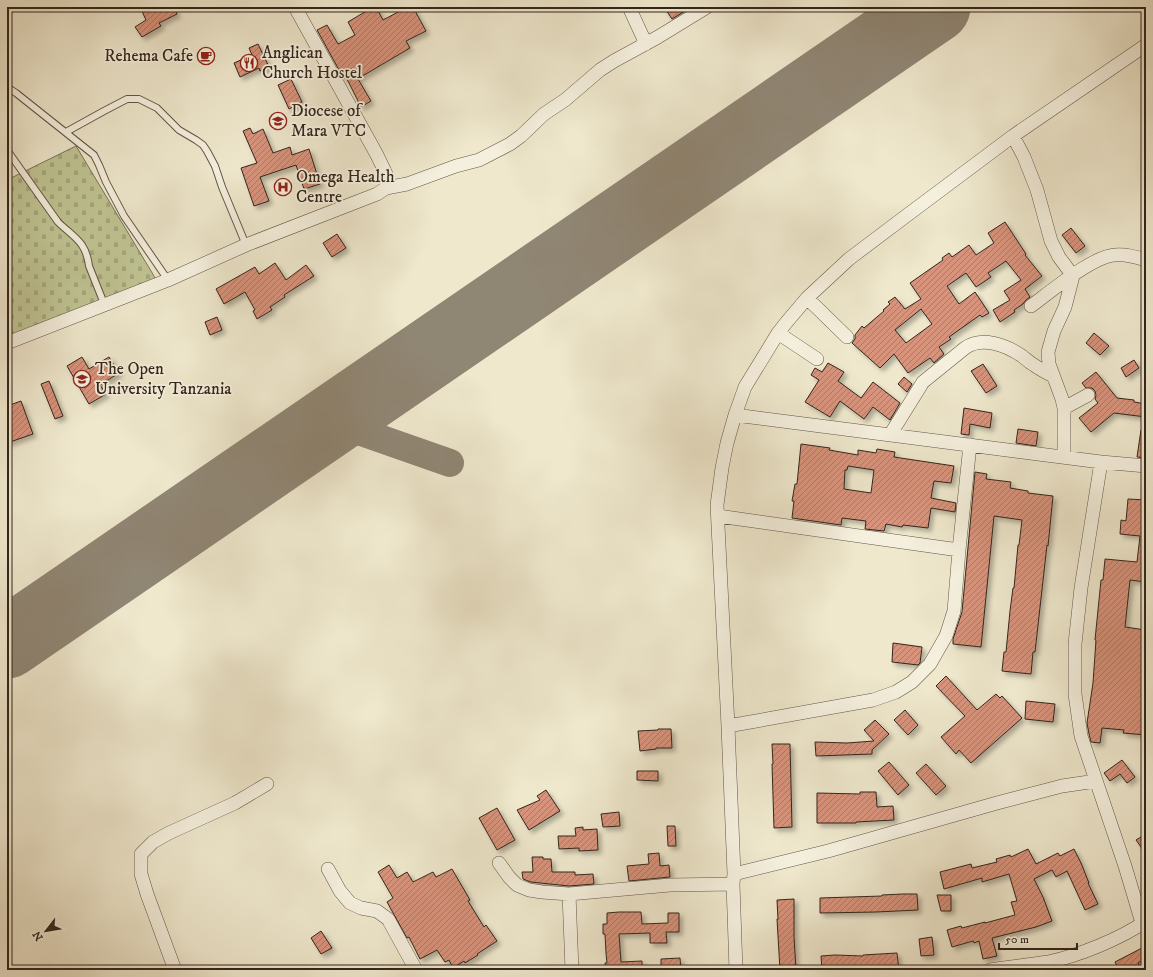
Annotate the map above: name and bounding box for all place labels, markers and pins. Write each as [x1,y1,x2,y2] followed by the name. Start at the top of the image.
[262,42,362,84] place label: Anglican Church Hostel
[104,45,193,67] place label: Rehema Cafe
[196,46,216,66] cafe icon: Rehema Cafe
[239,53,259,73] restaurant icon: Anglican Church Hostel
[291,100,366,142] place label: Diocese of Mara VTC
[268,111,288,131] school or university icon: Diocese of Mara VTC
[296,166,395,208] place label: Omega Health Centre
[273,177,293,197] hospital icon: Omega Health Centre
[95,358,232,400] place label: The Open University Tanzania
[72,369,92,389] school or university icon: The Open University Tanzania

